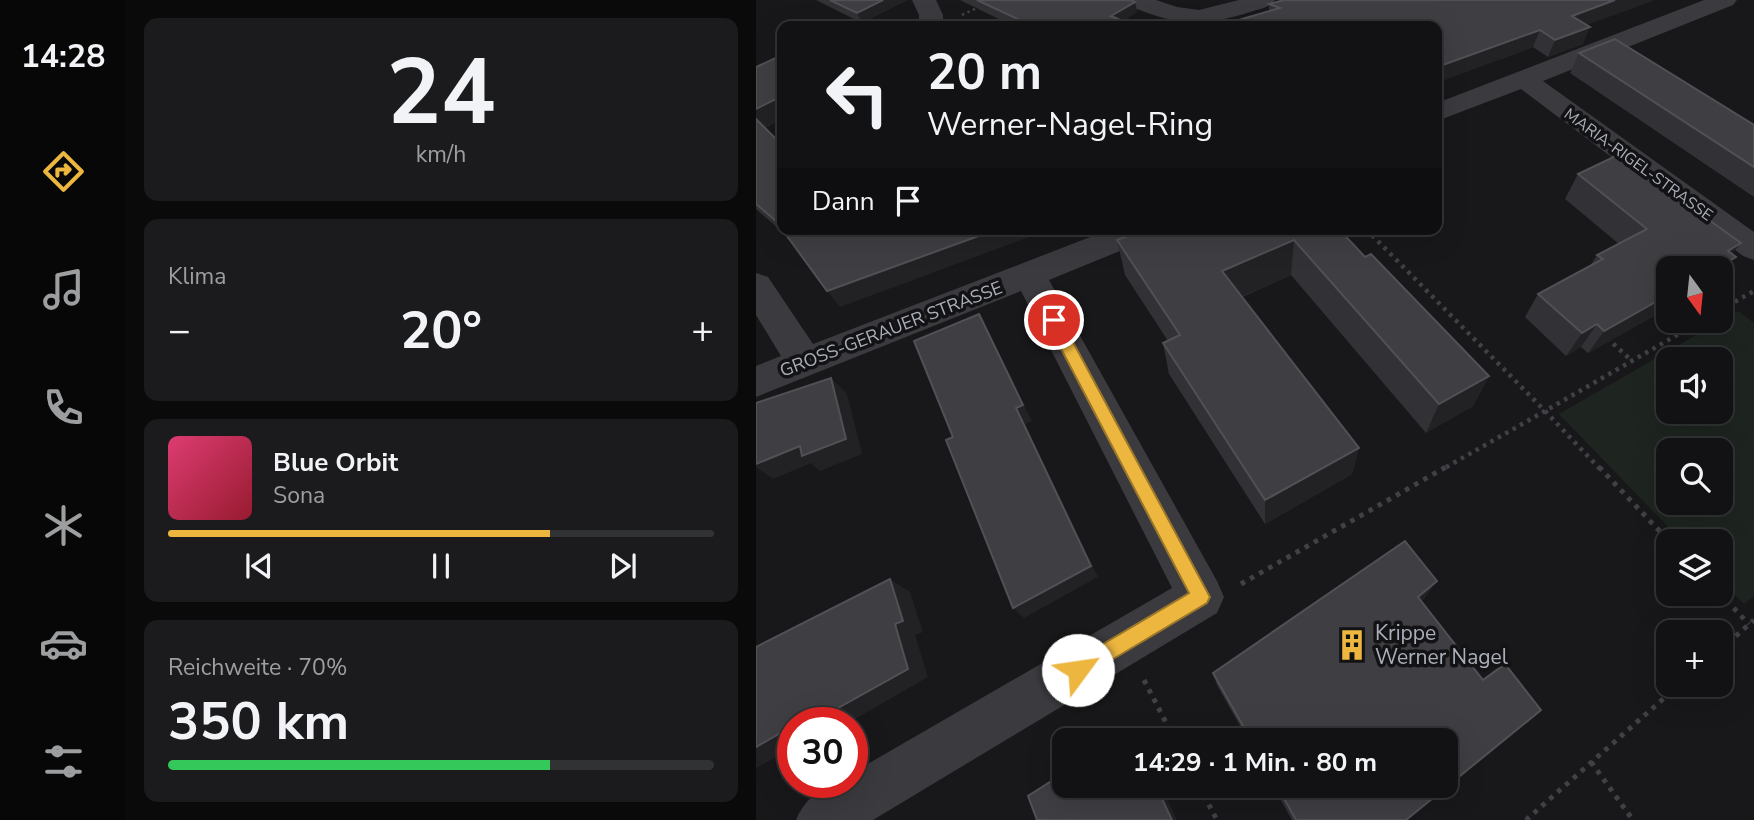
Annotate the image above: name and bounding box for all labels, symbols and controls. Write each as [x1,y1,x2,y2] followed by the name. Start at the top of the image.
[386,31,496,155] text: 24
[21,35,105,78] text: 14:28
[927,39,1042,106] text: 20 m
[812,49,903,140] icon: left
[927,103,1213,146] text: Werner-Nagel-Ring
[1560,103,1717,226] street label: MARIA-RIGEL-STRASSE
[416,139,466,170] text: km/h
[39,147,88,196] icon: directions
[889,182,927,220] icon: arrive
[812,184,875,219] text: Dann
[1656,256,1732,332] north arrow
[1656,256,1733,697] map controls
[168,261,226,292] text: Klima
[39,265,88,314] icon: music
[776,275,1006,383] street label: GROSS-GERAUER STRASSE
[1024,290,1084,350] pin
[400,295,482,366] text: 20°
[1035,301,1073,339] icon: arrive
[168,305,191,356] text: −
[691,305,714,356] text: +
[1656,347,1733,424] button: sound
[39,383,88,432] icon: phone
[1656,438,1733,515] button: search
[273,445,398,480] text: Blue Orbit
[273,480,325,511] text: Sona
[39,501,88,550] icon: climate
[1656,529,1733,606] button: layers
[240,547,278,585] icon: previous
[422,547,460,585] icon: pause
[604,547,642,585] icon: next
[39,619,88,668] icon: car
[1375,619,1509,671] place label: Krippe Werner Nagel
[1656,620,1733,697] button: +
[1335,628,1369,662] building icon: Krippe Werner Nagel
[1041,633,1115,707] position arrow
[168,652,347,683] text: Reichweite · 70%
[168,686,349,757] text: 350 km
[777,707,868,798] speed limit sign: 30
[39,737,88,786] icon: filters
[1133,745,1377,780] text: 14:29 · 1 Min. · 80 m

